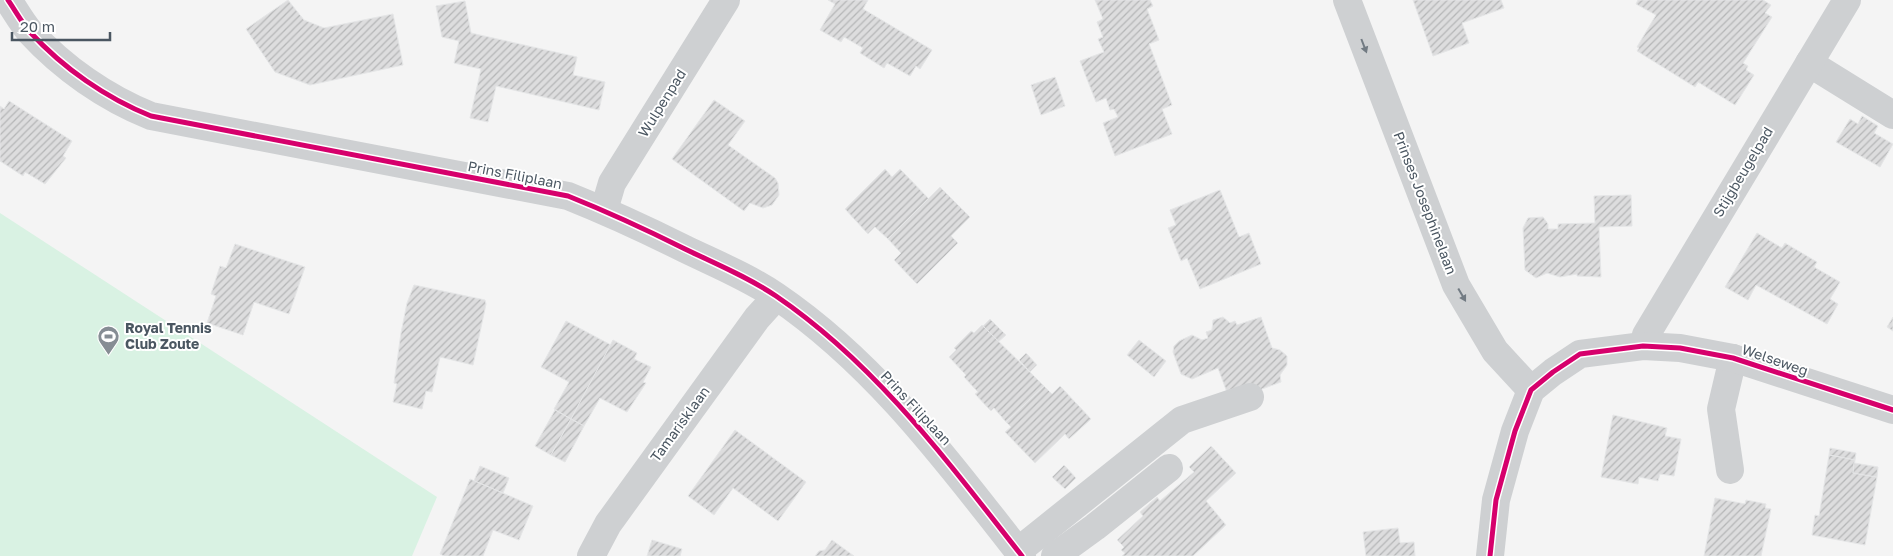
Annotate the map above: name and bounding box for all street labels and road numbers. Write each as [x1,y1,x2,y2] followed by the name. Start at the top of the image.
[634,66,689,140] street label: Wulpenpad
[1709,124,1776,220] street label: Stijgbeugelpad
[1390,129,1461,277] street label: Prinses Josephinelaan
[466,157,564,192] street label: Prins Filiplaan
[1740,340,1810,379] street label: Welseweg
[877,367,955,448] street label: Prins Filiplaan
[647,383,713,465] street label: Tamarisklaan

